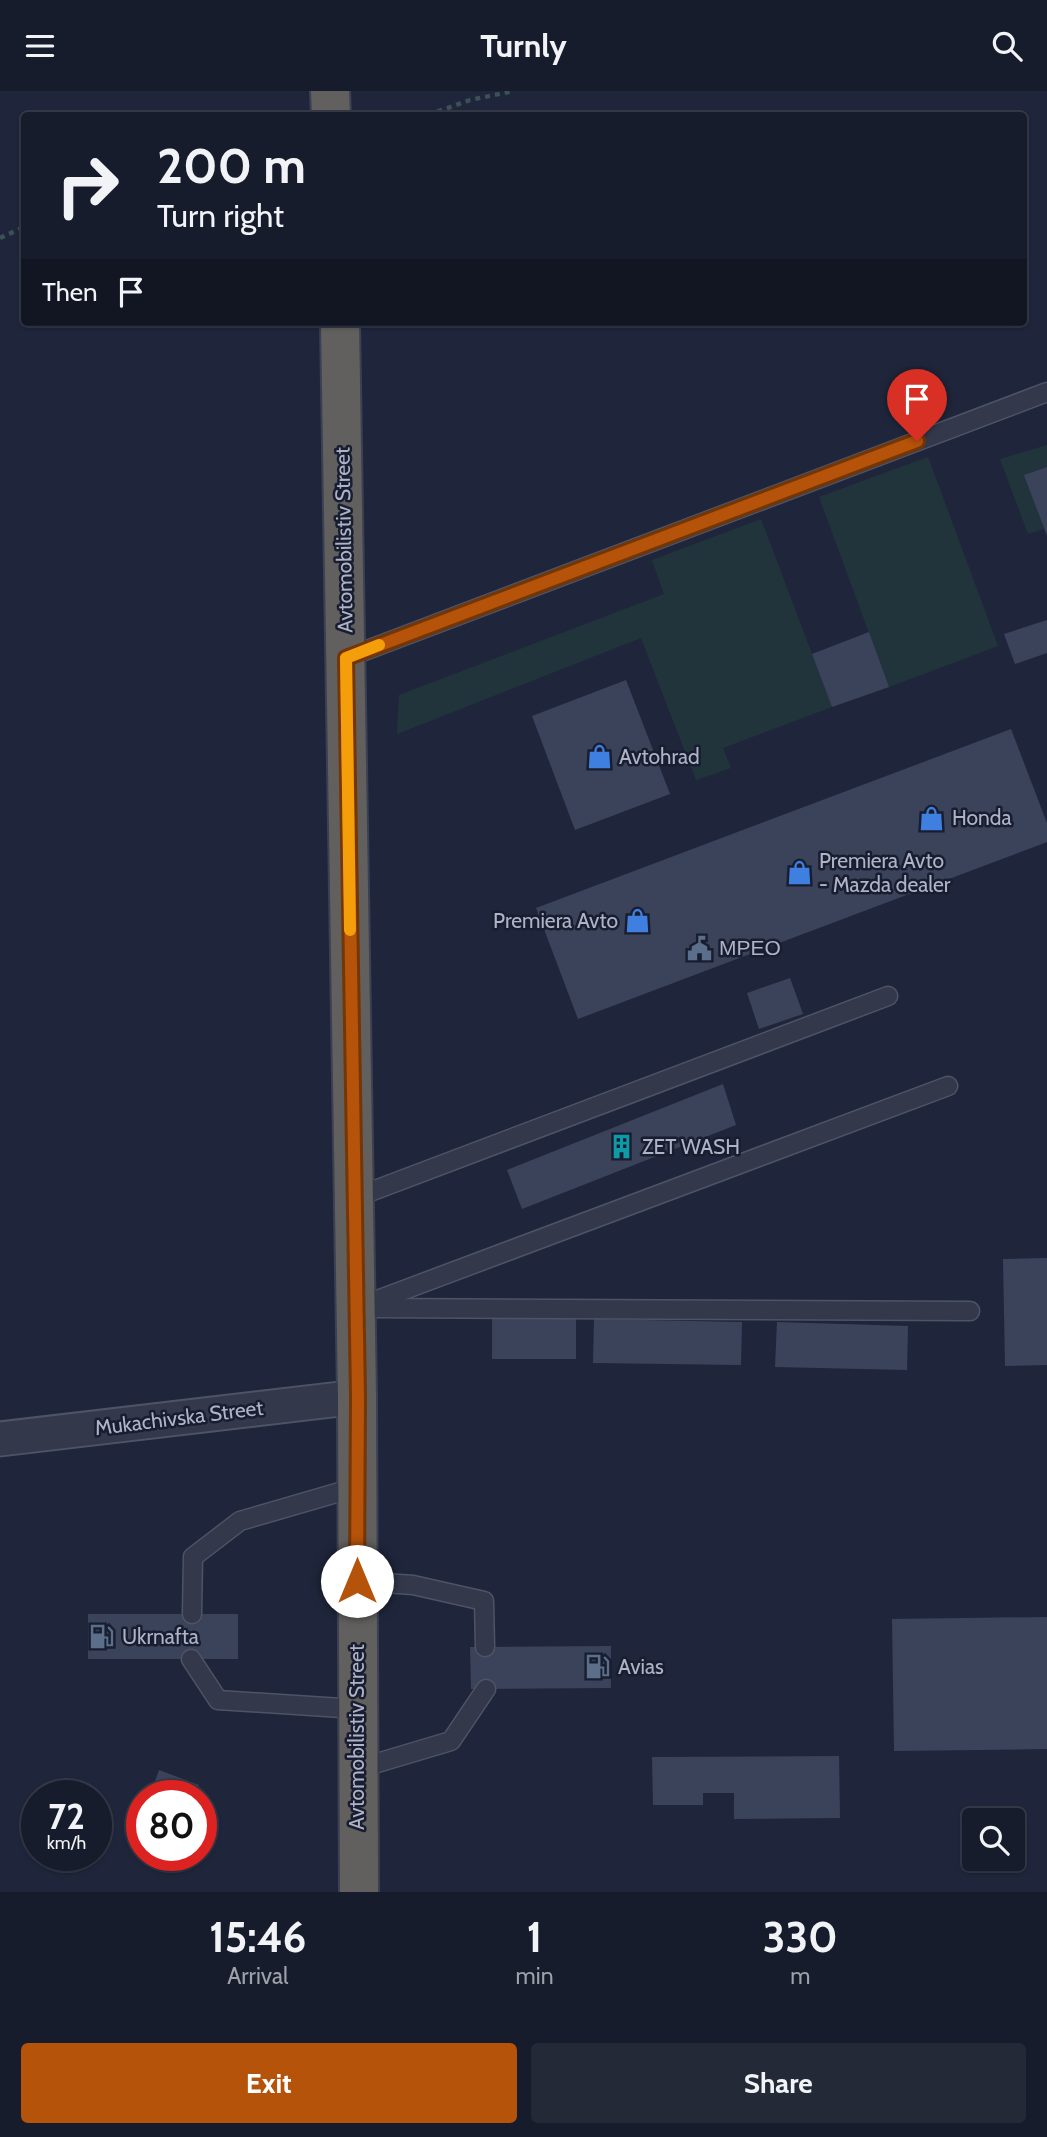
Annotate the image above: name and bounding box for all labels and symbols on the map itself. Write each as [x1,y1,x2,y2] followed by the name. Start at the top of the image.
[887,369,947,441] pin
[329,447,358,633] street label: Avtomobilistiv Street
[585,743,613,771] shop icon: Avtohrad
[619,744,700,769] place label: Avtohrad
[918,804,946,832] shop icon: Honda
[952,805,1012,830] place label: Honda
[819,848,951,897] place label: Premiera Avto - Mazda dealer
[785,859,813,887] shop icon: Premiera Avto - Mazda dealer
[624,907,652,935] shop icon: Premiera Avto
[493,908,618,933] place label: Premiera Avto
[685,934,713,962] public building icon: МРЕО
[719,935,781,960] place label: МРЕО
[608,1133,636,1161] building icon: ZET WASH
[642,1134,740,1159] place label: ZET WASH
[93,1395,265,1440] street label: Mukachivska Street
[320,1544,394,1618] position arrow
[88,1623,116,1651] fuel station icon: Ukrnafta
[122,1624,199,1649] place label: Ukrnafta
[344,1644,369,1830] street label: Avtomobilistiv Street
[584,1653,612,1681] fuel station icon: Avias
[618,1654,664,1679] place label: Avias
[126,1780,217,1871] speed limit sign: 80

